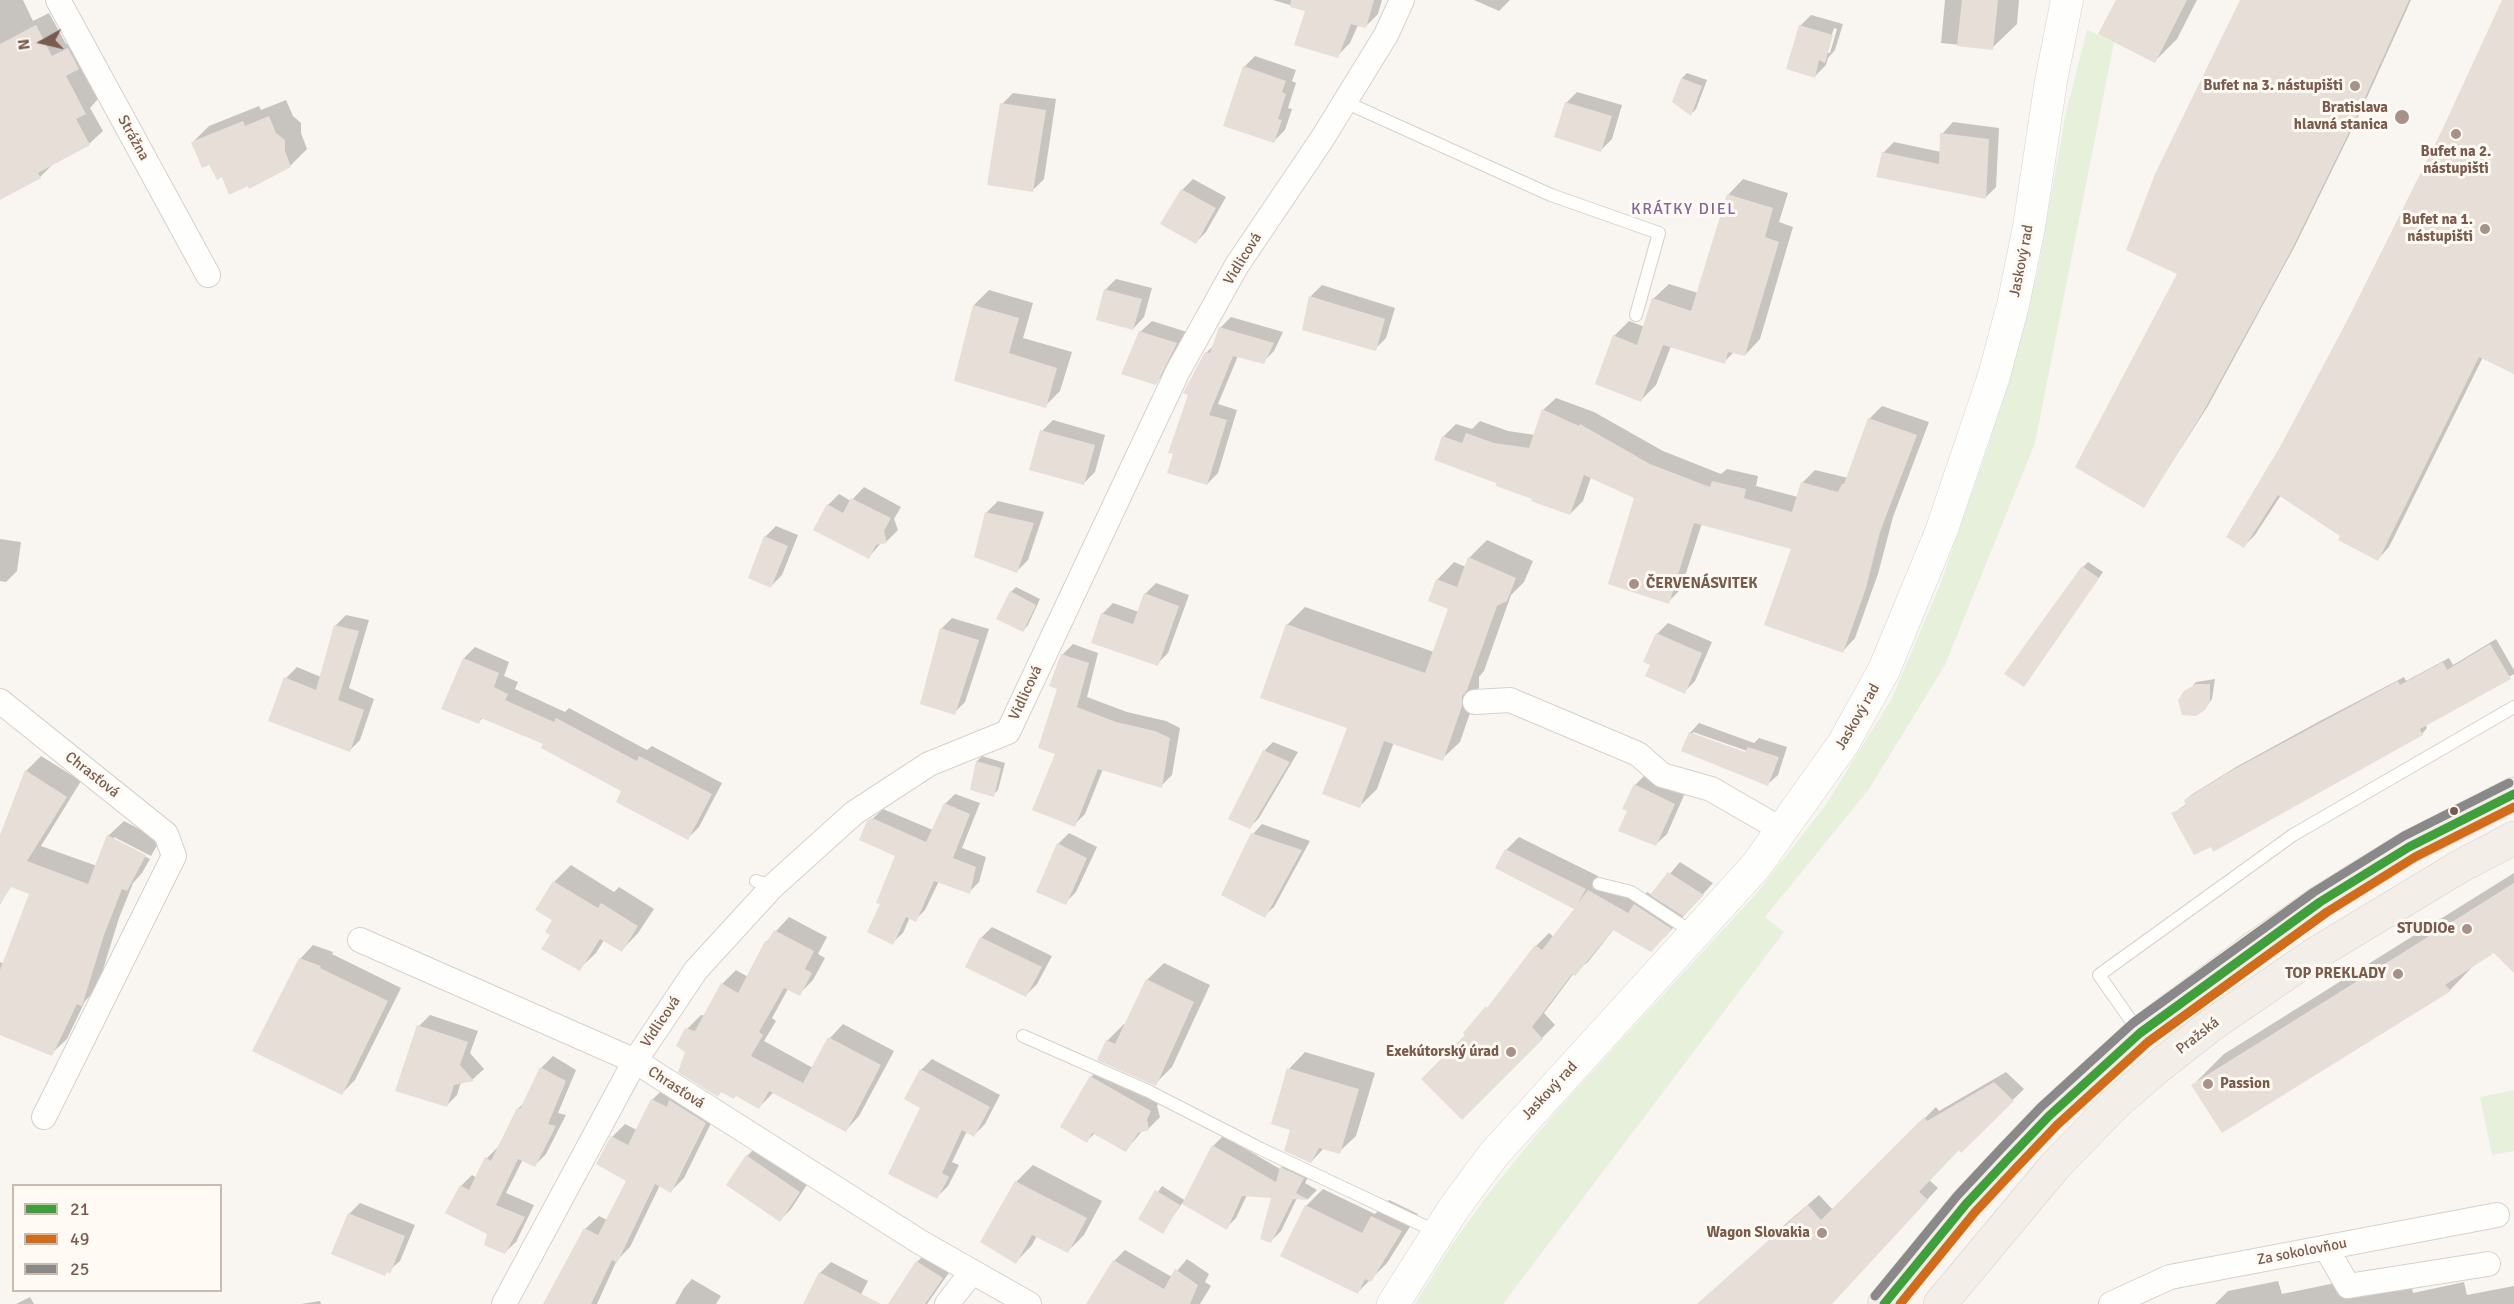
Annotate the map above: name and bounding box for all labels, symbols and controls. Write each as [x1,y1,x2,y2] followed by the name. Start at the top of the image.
[12,12,72,72] north arrow
[13,38,35,51] text: N
[2203,77,2343,95] place label: Bufet na 3. nástupišti
[2348,79,2362,93] marker: Bufet na 3. nástupišti
[2294,99,2388,134] place label: Bratislava hlavná stanica
[2393,108,2411,126] marker: Bratislava hlavná stanica
[113,112,153,164] street label: Strážna
[2449,127,2463,141] marker: Bufet na 2. nástupišti
[2421,143,2491,178] place label: Bufet na 2. nástupišti
[1631,200,1737,220] district label: KRÁTKY DIEL
[2402,211,2473,246] place label: Bufet na 1. nástupišti
[2478,222,2492,236] marker: Bufet na 1. nástupišti
[2006,223,2038,299] street label: Jaskový rad
[1220,230,1266,288] street label: Vidlicová
[1646,575,1758,593] place label: ČERVENÁSVITEK
[1627,577,1641,591] marker: ČERVENÁSVITEK
[1006,663,1046,723] street label: Vidlicová
[1832,681,1884,753] street label: Jaskový rad
[61,748,123,802] street label: Chrasťová
[2448,805,2460,817] unlabelled marker
[2397,920,2455,938] place label: STUDIOe
[2460,922,2474,936] marker: STUDIOe
[2285,965,2386,983] place label: TOP PREKLADY
[2391,967,2405,981] marker: TOP PREKLADY
[637,993,685,1051] street label: Vidlicová
[2173,1014,2223,1058] street label: Pražská
[1386,1043,1499,1061] place label: Exekútorský úrad
[1504,1045,1518,1059] marker: Exekútorský úrad
[1518,1058,1582,1124] street label: Jaskový rad
[644,1063,708,1113] street label: Chrasťová
[2220,1075,2270,1093] place label: Passion
[2201,1077,2215,1091] marker: Passion
[12,1184,222,1292] legend
[70,1198,89,1220] text: 21
[1707,1224,1810,1242] place label: Wagon Slovakia
[1815,1226,1829,1240] marker: Wagon Slovakia
[70,1228,89,1250] text: 49
[2255,1234,2349,1270] street label: Za sokolovňou
[70,1258,89,1280] text: 25

